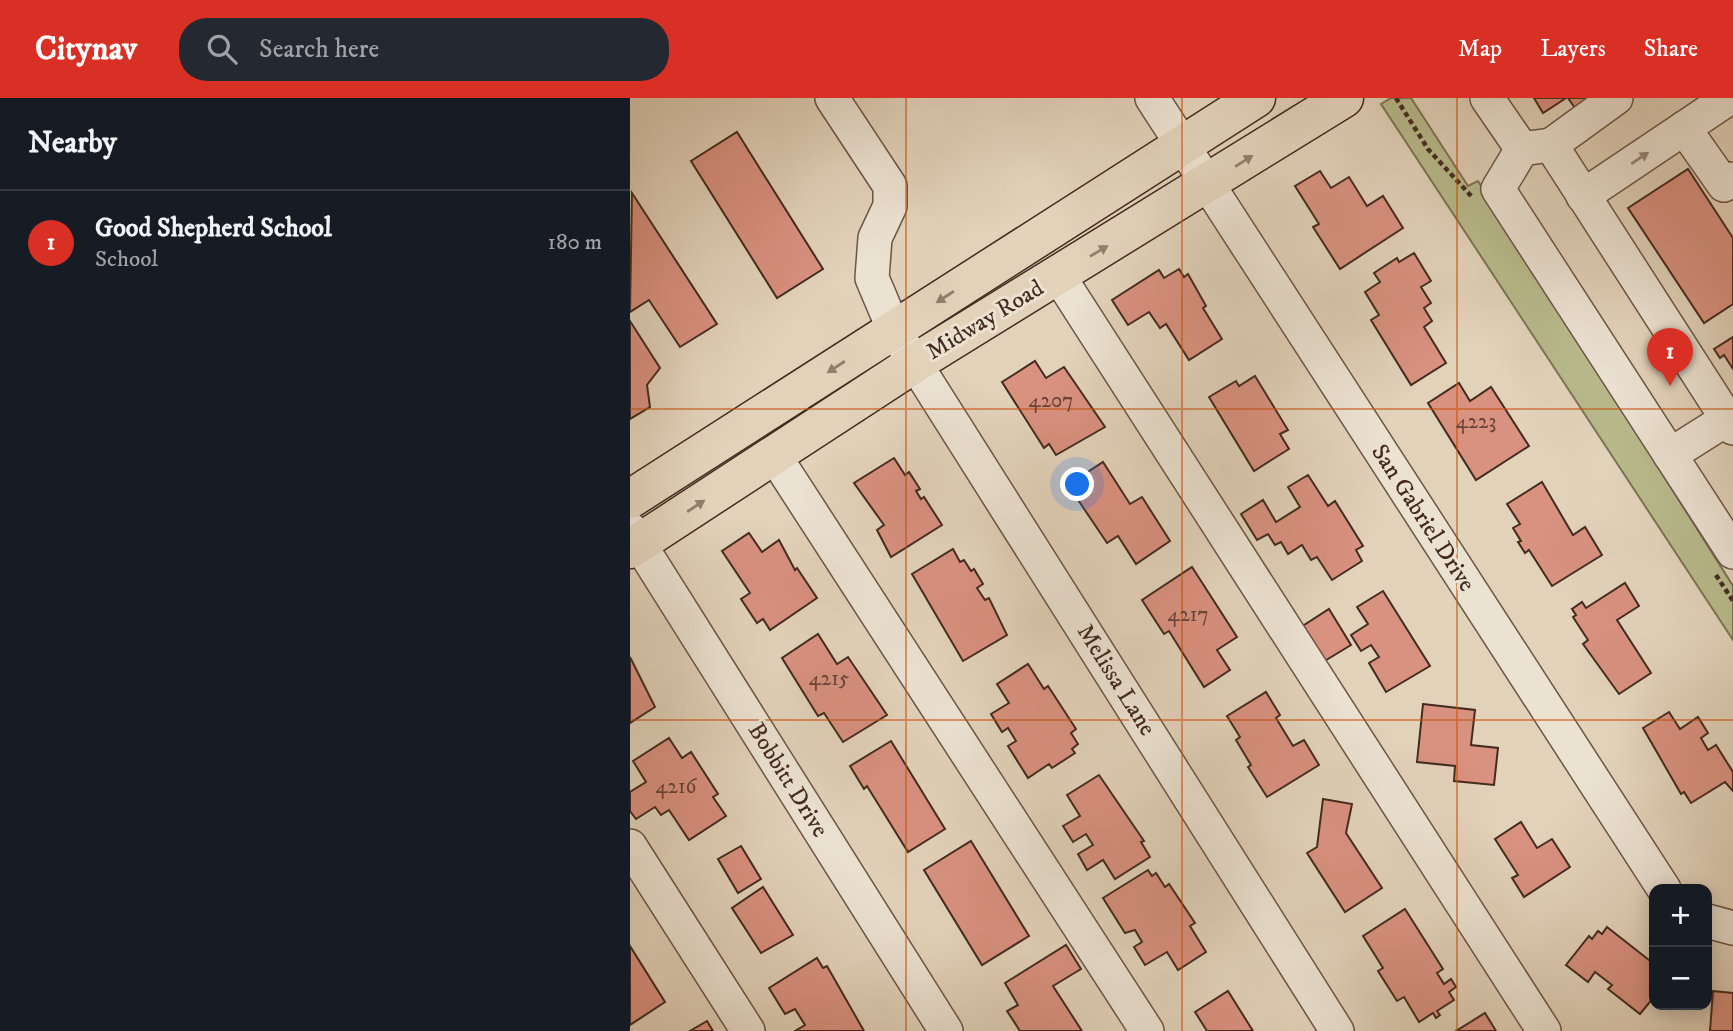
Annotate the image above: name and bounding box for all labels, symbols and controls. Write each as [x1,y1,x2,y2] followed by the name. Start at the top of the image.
[179,18,669,81] search box
[35,29,137,70] text: Citynav
[203,30,241,68] icon: search
[259,33,379,66] text: Search here
[1458,34,1502,64] text: Map
[1540,34,1606,64] text: Layers
[1644,34,1698,64] text: Share
[28,125,117,162] text: Nearby
[1631,151,1649,165] one-way arrow
[1235,155,1254,168] one-way arrow
[95,212,332,245] text: Good Shepherd School
[47,228,55,257] text: 1
[547,228,602,257] text: 180 m
[1089,244,1108,257] one-way arrow
[95,245,158,274] text: School
[921,273,1049,367] street label: Midway Road
[936,291,955,304] one-way arrow
[1647,328,1693,386] pin: 1
[827,360,846,373] one-way arrow
[1029,388,1073,414] house number: 4207
[1456,409,1496,435] house number: 4223
[1364,439,1482,597] street label: San Gabriel Drive
[1060,467,1094,501] your location
[686,500,705,513] one-way arrow
[1167,602,1209,628] house number: 4217
[1070,619,1162,742] street label: Melissa Lane
[809,666,849,692] house number: 4215
[741,717,835,843] street label: Bobbitt Drive
[656,774,698,800] house number: 4216
[1649,884,1712,1010] map controls
[1649,884,1712,947] button: +
[1649,947,1712,1010] button: −

